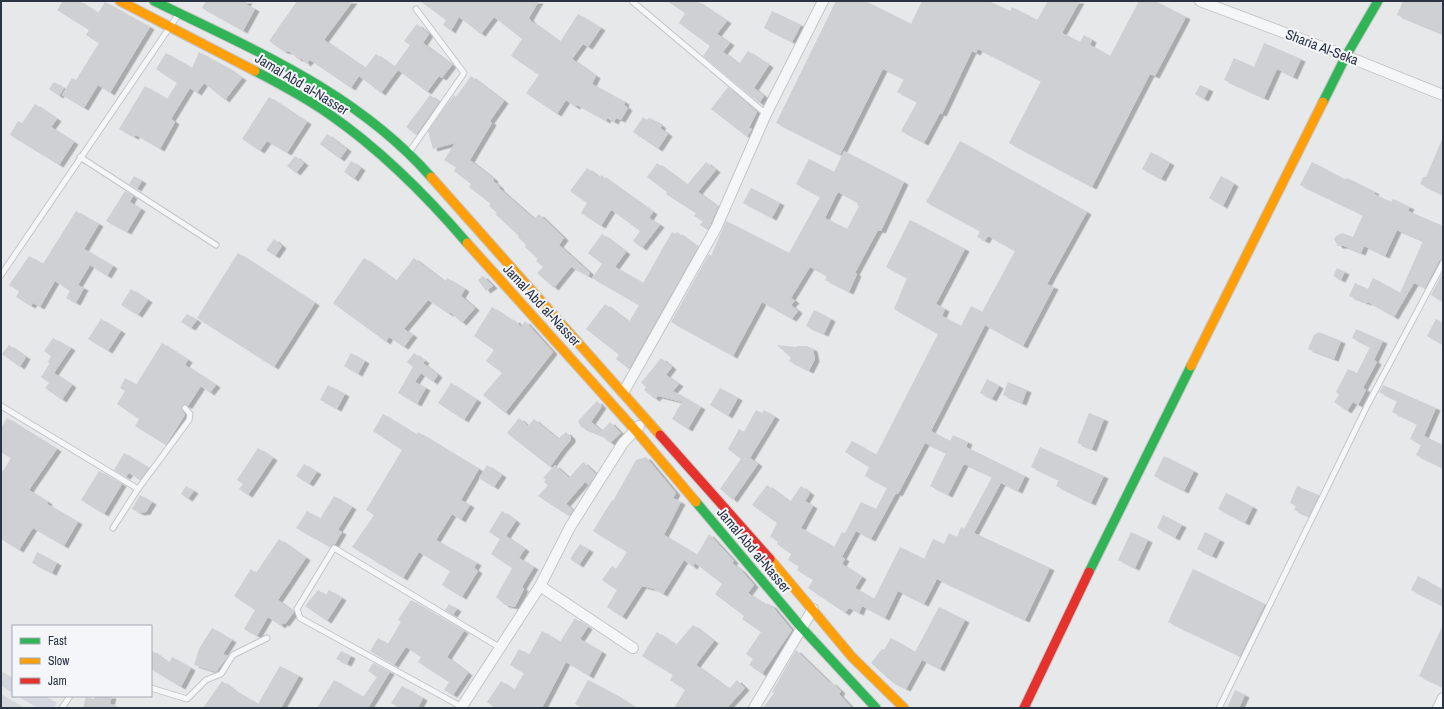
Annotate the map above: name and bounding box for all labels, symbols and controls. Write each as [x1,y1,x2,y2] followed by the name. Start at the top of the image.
[1283,25,1362,69] street label: Sharia Al-Seka
[252,49,352,119] street label: Jamal Abd al-Nasser
[499,260,585,350] street label: Jamal Abd al-Nasser
[713,504,795,596] street label: Jamal Abd al-Nasser
[12,625,152,697] legend
[48,633,67,649] text: Fast
[48,653,70,669] text: Slow
[48,673,67,689] text: Jam

